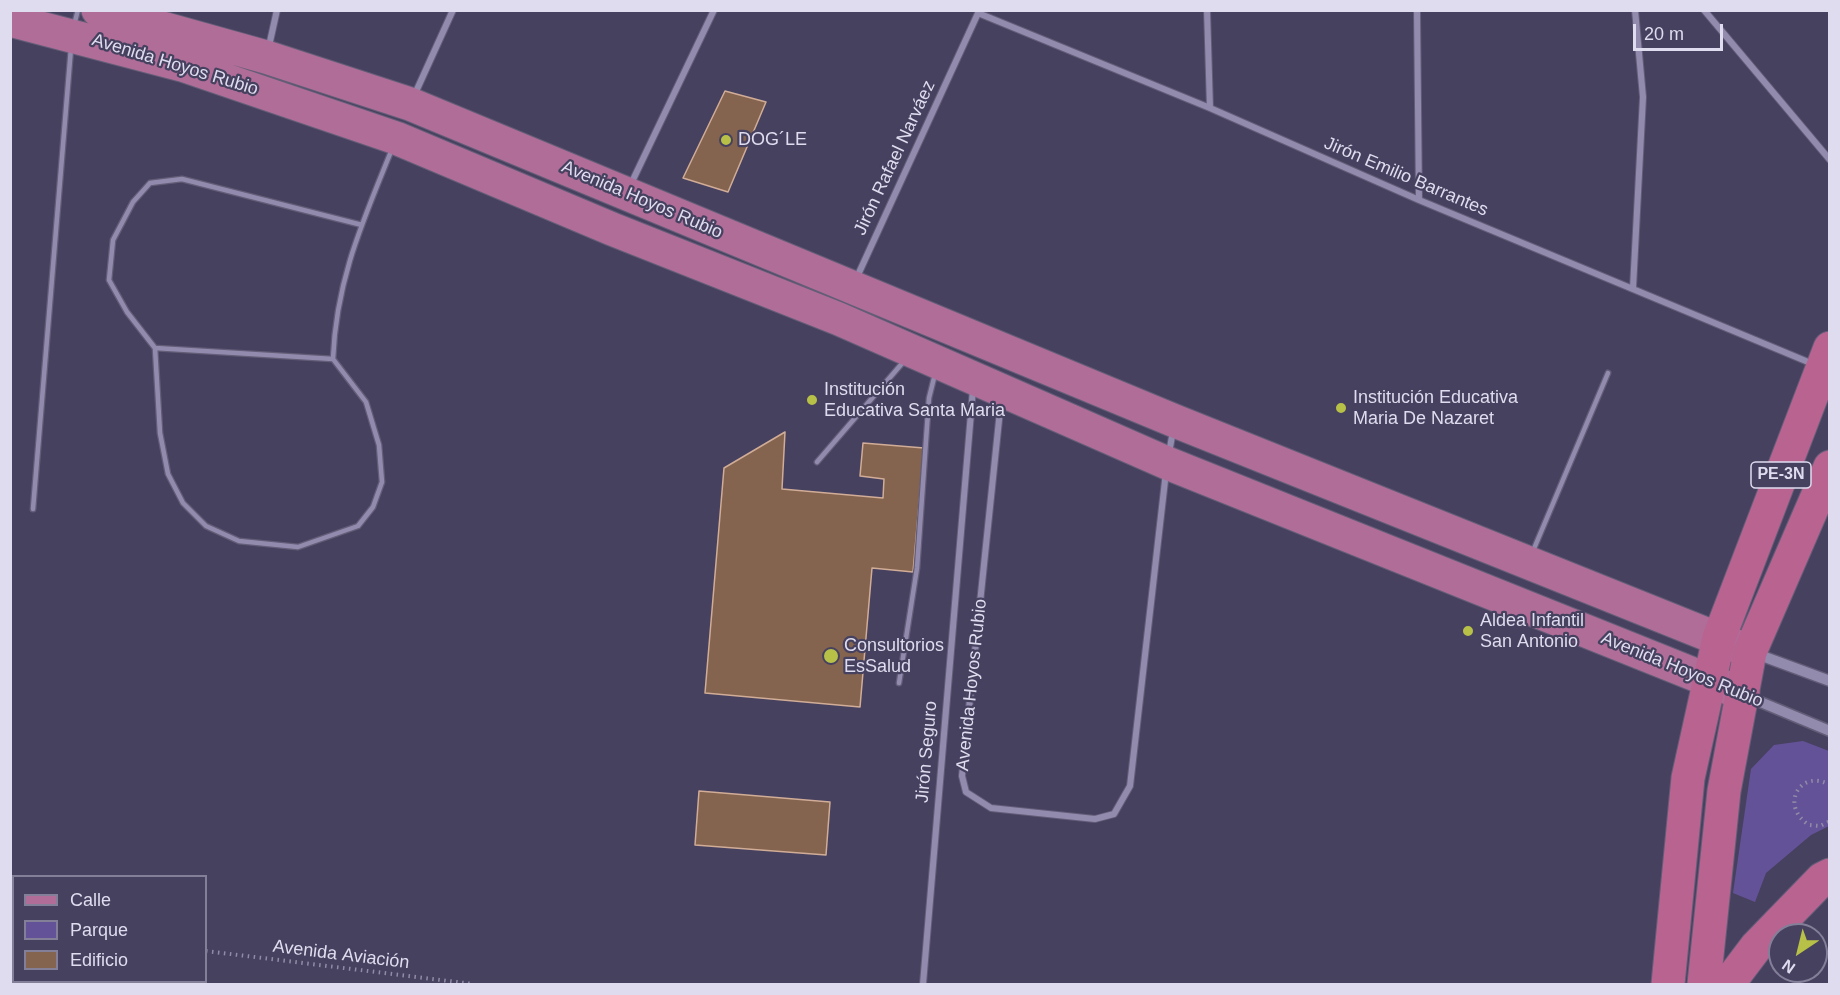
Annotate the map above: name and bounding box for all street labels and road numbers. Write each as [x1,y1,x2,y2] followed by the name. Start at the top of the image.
[89,29,261,101] street label: Avenida Hoyos Rubio
[850,77,940,239] street label: Jirón Rafael Narváez
[1321,133,1491,221] street label: Jirón Emilio Barrantes
[558,156,726,244] street label: Avenida Hoyos Rubio
[1751,462,1811,488] road number: PE-3N
[952,598,992,772] street label: Avenida Hoyos Rubio
[1598,628,1766,712] street label: Avenida Hoyos Rubio
[912,700,942,804] street label: Jirón Seguro
[271,936,411,974] street label: Avenida Aviación

